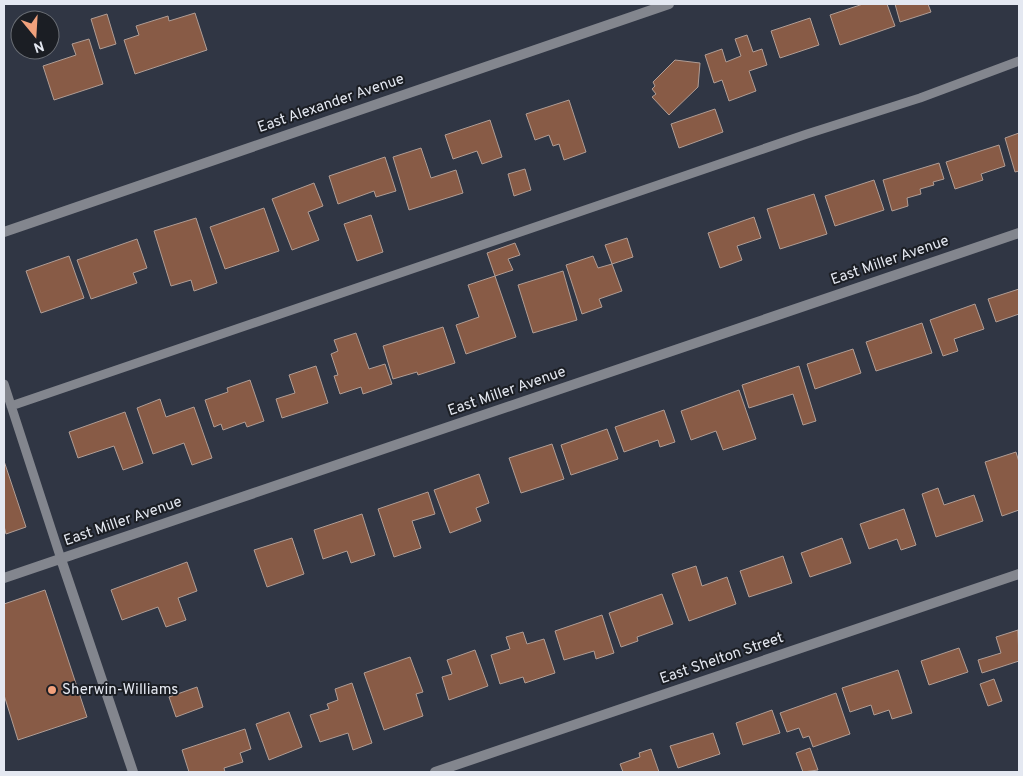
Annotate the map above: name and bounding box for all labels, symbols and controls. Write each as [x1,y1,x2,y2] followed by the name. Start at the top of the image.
[10,10,60,60] north arrow
[31,36,46,56] text: N
[255,70,407,138] street label: East Alexander Avenue
[828,232,952,290] street label: East Miller Avenue
[445,363,569,421] street label: East Miller Avenue
[61,493,185,551] street label: East Miller Avenue
[658,629,786,689] street label: East Shelton Street
[62,681,178,700] place label: Sherwin-Williams
[46,684,58,696] marker: Sherwin-Williams

